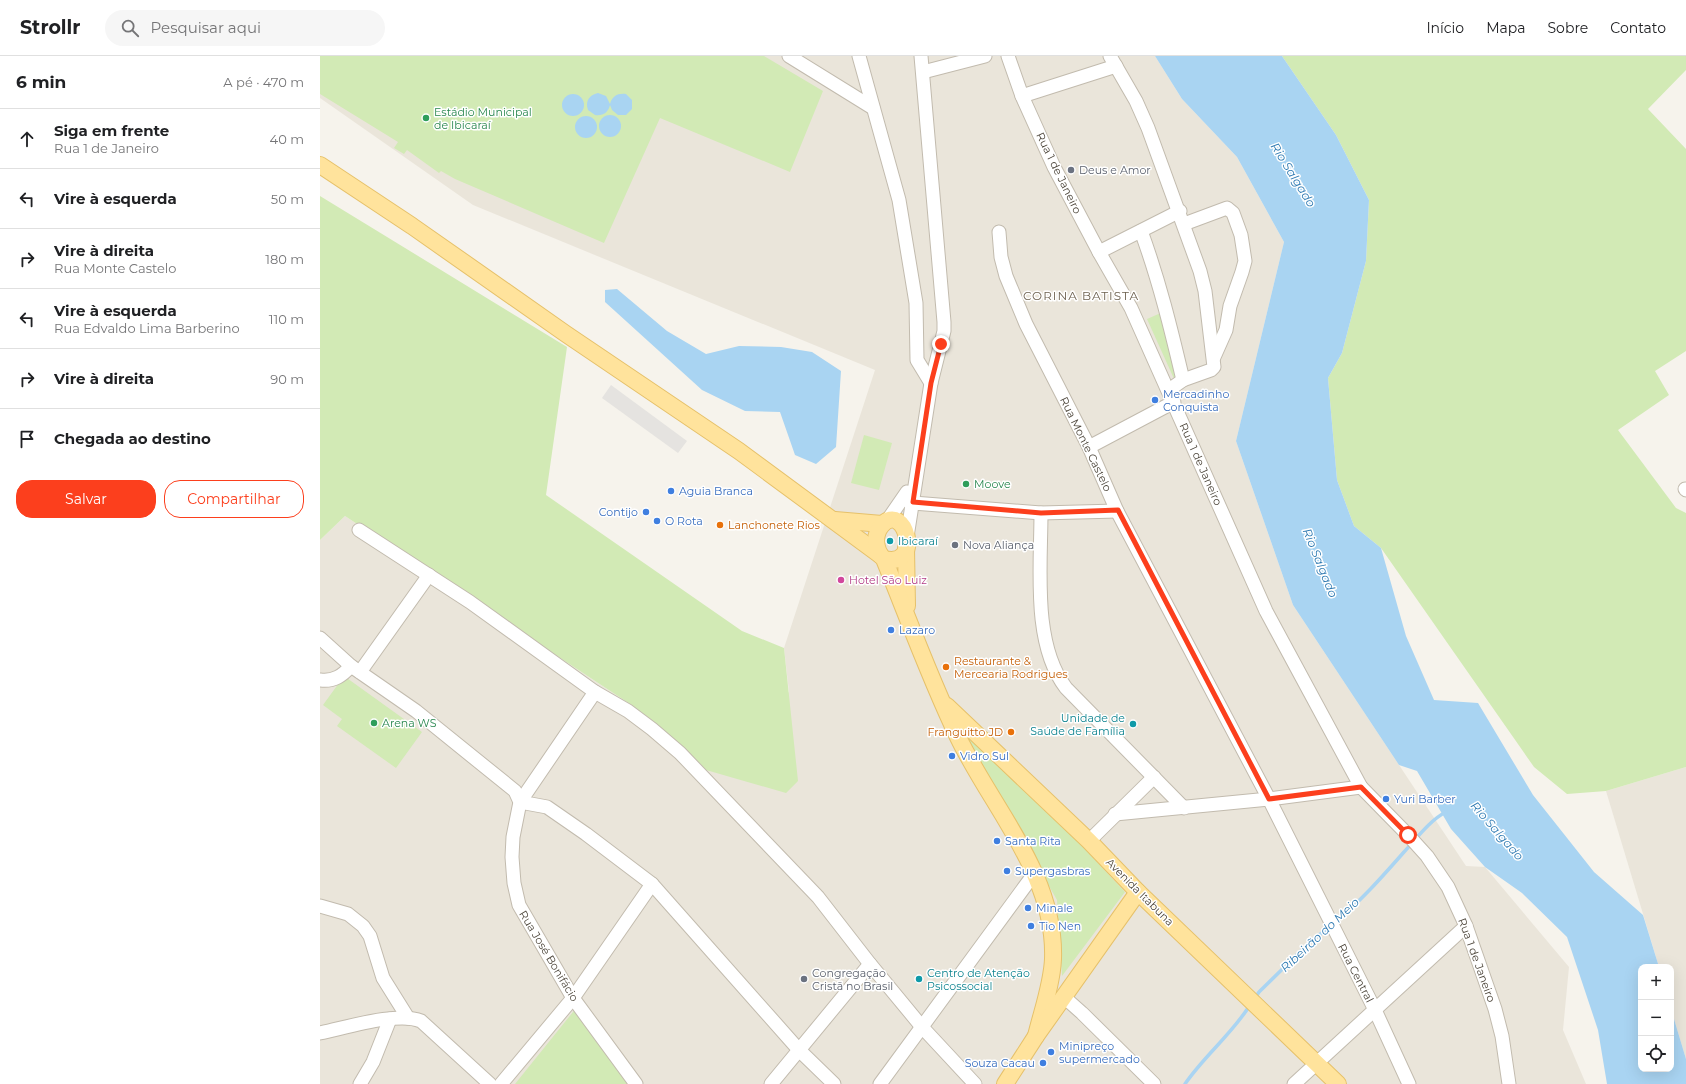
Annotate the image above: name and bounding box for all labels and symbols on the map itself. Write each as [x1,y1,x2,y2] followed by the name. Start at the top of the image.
[434,105,532,132] place label: Estádio Municipal de Ibicaraí
[421,113,431,123] marker: Estádio Municipal de Ibicaraí
[1033,130,1085,216] street label: Rua 1 de Janeiro
[1268,140,1319,210] water label: Rio Salgado
[1079,163,1151,177] place label: Deus e Amor
[1066,165,1076,175] marker: Deus e Amor
[1023,288,1139,303] district label: CORINA BATISTA
[932,335,950,353] route end
[1163,387,1229,414] place label: Mercadinho Conquista
[1057,394,1115,494] street label: Rua Monte Castelo
[1150,395,1160,405] marker: Mercadinho Conquista
[1177,421,1225,507] street label: Rua 1 de Janeiro
[974,477,1011,491] place label: Moove
[961,479,971,489] marker: Moove
[679,484,753,498] place label: Aguia Branca
[666,486,676,496] marker: Aguia Branca
[599,505,638,519] place label: Contijo
[641,507,651,517] marker: Contijo
[665,514,703,528] place label: O Rota
[652,516,662,526] marker: O Rota
[728,518,821,532] place label: Lanchonete Rios
[715,520,725,530] marker: Lanchonete Rios
[1300,526,1341,600] water label: Rio Salgado
[898,534,939,548] place label: Ibicaraí
[885,536,895,546] marker: Ibicaraí
[963,538,1034,552] place label: Nova Aliança
[950,540,960,550] marker: Nova Aliança
[849,573,927,587] place label: Hotel São Luiz
[836,575,846,585] marker: Hotel São Luiz
[899,623,935,637] place label: Lazaro
[886,625,896,635] marker: Lazaro
[954,654,1068,681] place label: Restaurante & Mercearia Rodrigues
[941,662,951,672] marker: Restaurante & Mercearia Rodrigues
[1030,711,1125,738] place label: Unidade de Saúde de Família
[382,716,437,730] place label: Arena WS
[369,718,379,728] marker: Arena WS
[1128,719,1138,729] marker: Unidade de Saúde de Família
[928,725,1003,739] place label: Franguitto JD
[1006,727,1016,737] marker: Franguitto JD
[960,749,1009,763] place label: Vidro Sul
[947,751,957,761] marker: Vidro Sul
[1394,792,1456,806] place label: Yuri Barber
[1381,794,1391,804] marker: Yuri Barber
[1468,798,1527,864] water label: Rio Salgado
[1399,826,1417,844] route start
[1005,834,1061,848] place label: Santa Rita
[992,836,1002,846] marker: Santa Rita
[1103,855,1177,929] street label: Avenida Itabuna
[1015,864,1091,878] place label: Supergasbras
[1002,866,1012,876] marker: Supergasbras
[1277,894,1363,975] water label: Ribeirão do Meio
[1036,901,1073,915] place label: Minale
[1023,903,1033,913] marker: Minale
[516,908,582,1004] street label: Rua José Bonifácio
[1455,916,1499,1004] street label: Rua 1 de Janeiro
[1039,919,1081,933] place label: Tio Nen
[1026,921,1036,931] marker: Tio Nen
[1335,941,1377,1005] street label: Rua Central
[812,966,893,993] place label: Congregação Cristã no Brasil
[927,966,1030,993] place label: Centro de Atenção Psicossocial
[799,974,809,984] marker: Congregação Cristã no Brasil
[914,974,924,984] marker: Centro de Atenção Psicossocial
[1059,1039,1140,1066] place label: Minipreço supermercado
[1046,1047,1056,1057] marker: Minipreço supermercado
[965,1056,1035,1070] place label: Souza Cacau
[1038,1058,1048,1068] marker: Souza Cacau

